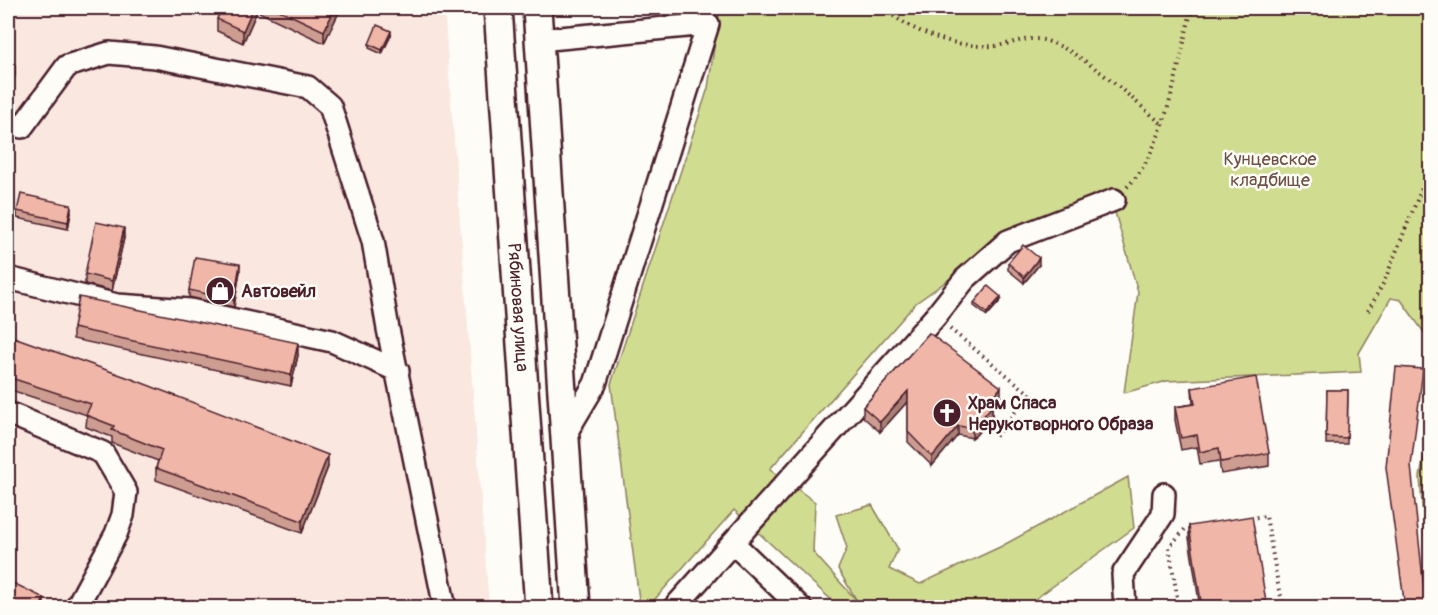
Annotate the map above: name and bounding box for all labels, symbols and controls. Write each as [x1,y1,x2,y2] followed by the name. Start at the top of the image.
[1223,148,1317,192] park label: Кунцевское кладбище
[503,242,534,372] street label: Рябиновая улица
[204,275,236,307] shop icon: Автовейл
[241,280,316,303] place label: Автовейл
[968,392,1154,436] place label: Храм Спаса Нерукотворного Образа
[931,397,963,429] church icon: Храм Спаса Нерукотворного Образа

